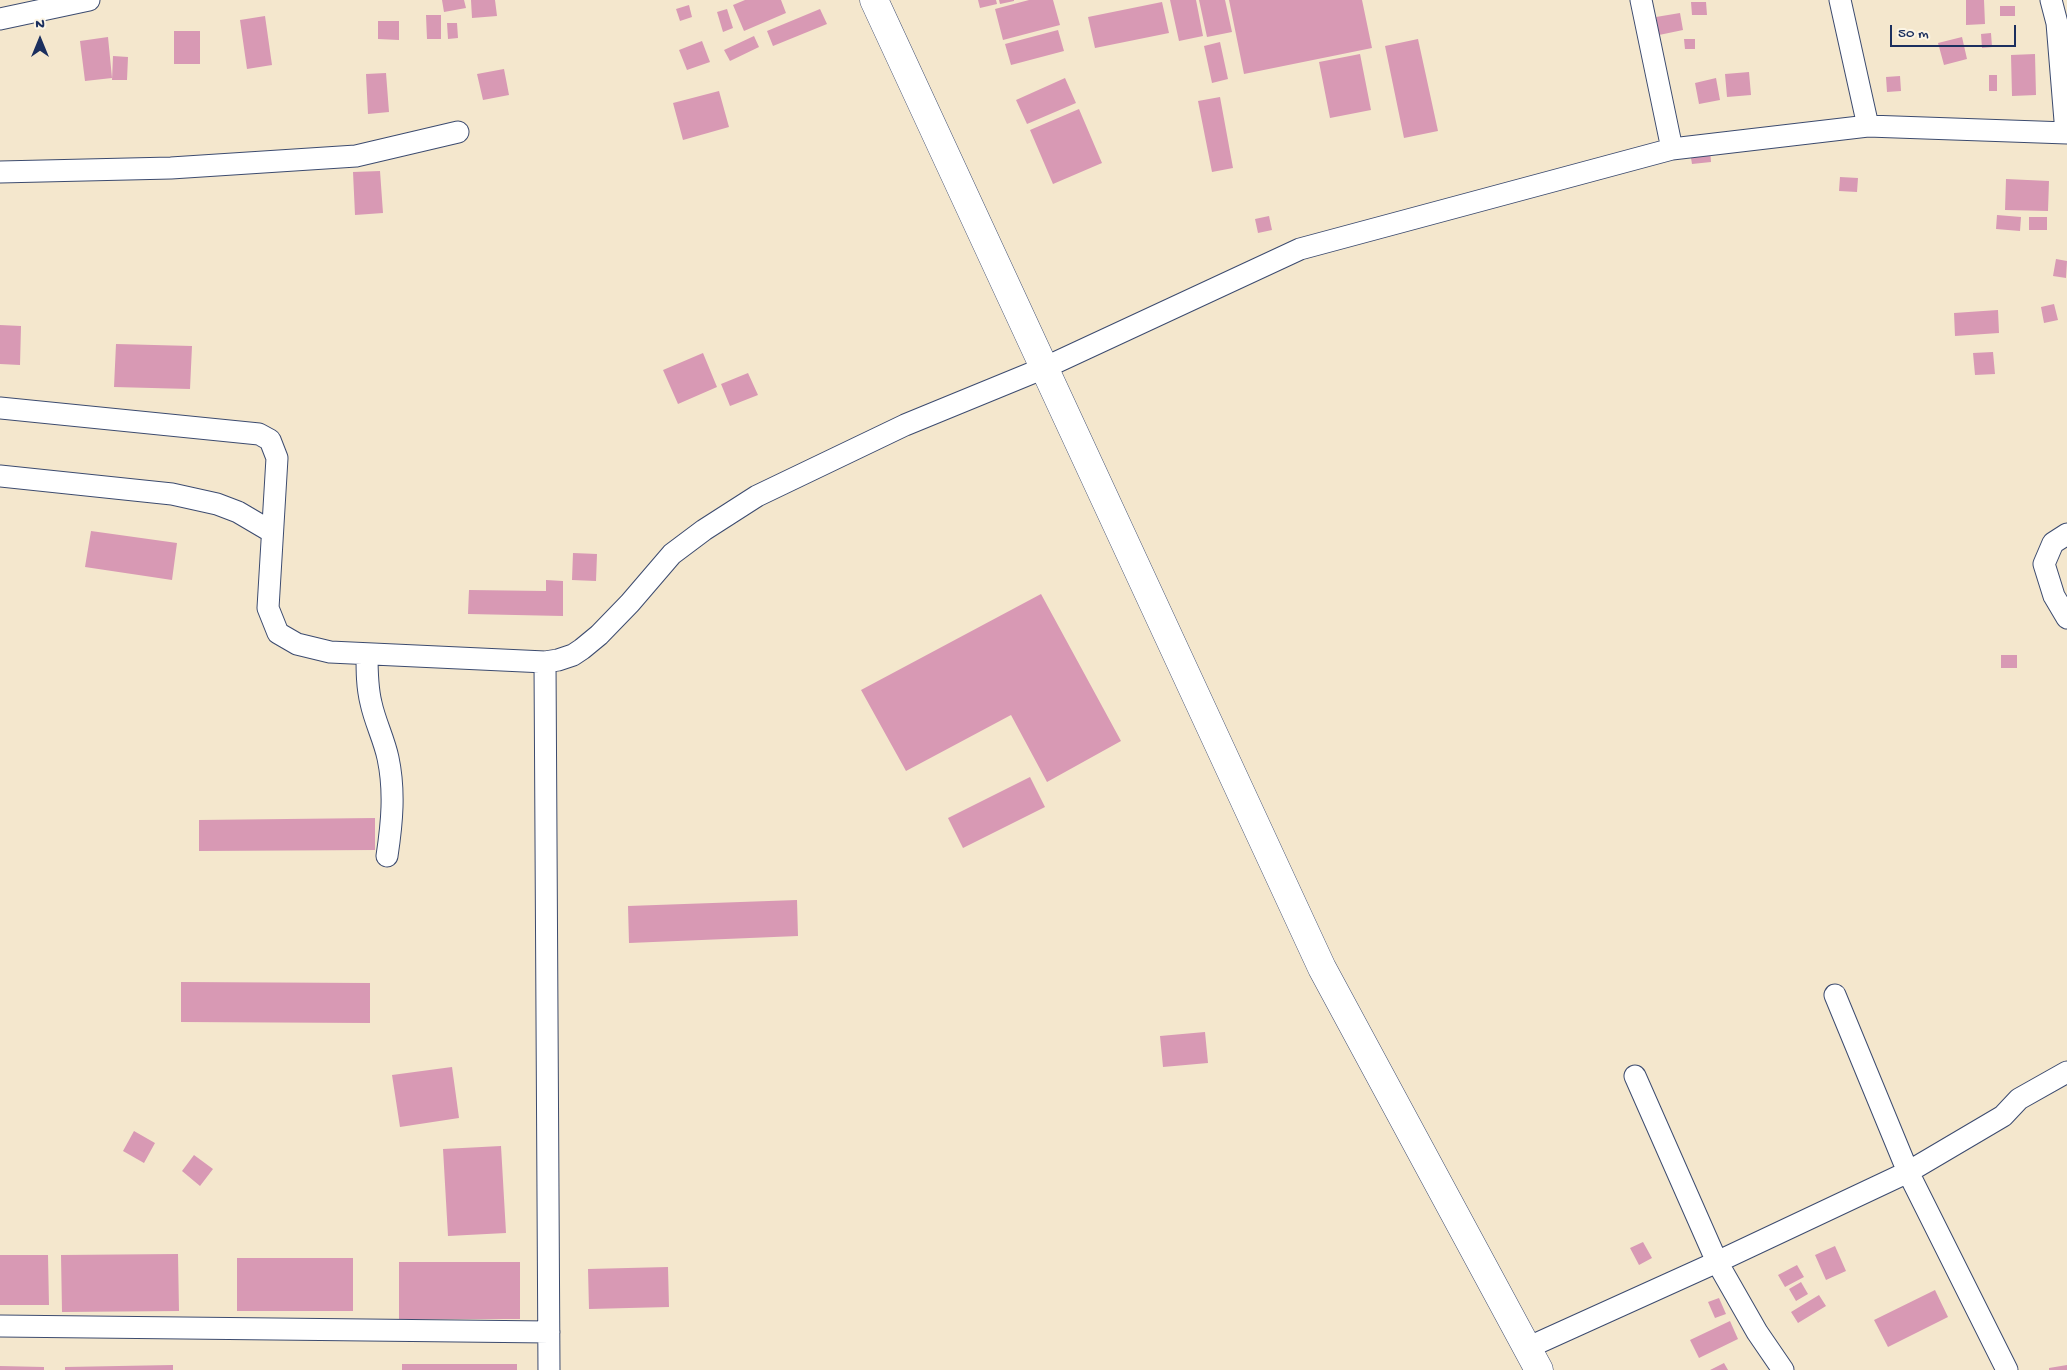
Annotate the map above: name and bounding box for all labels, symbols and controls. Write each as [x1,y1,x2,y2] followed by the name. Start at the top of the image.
[15,15,65,65] north arrow
[1892,15,2018,47] scale bar
[35,16,45,33] text: N
[1898,25,1929,43] text: 50 m

